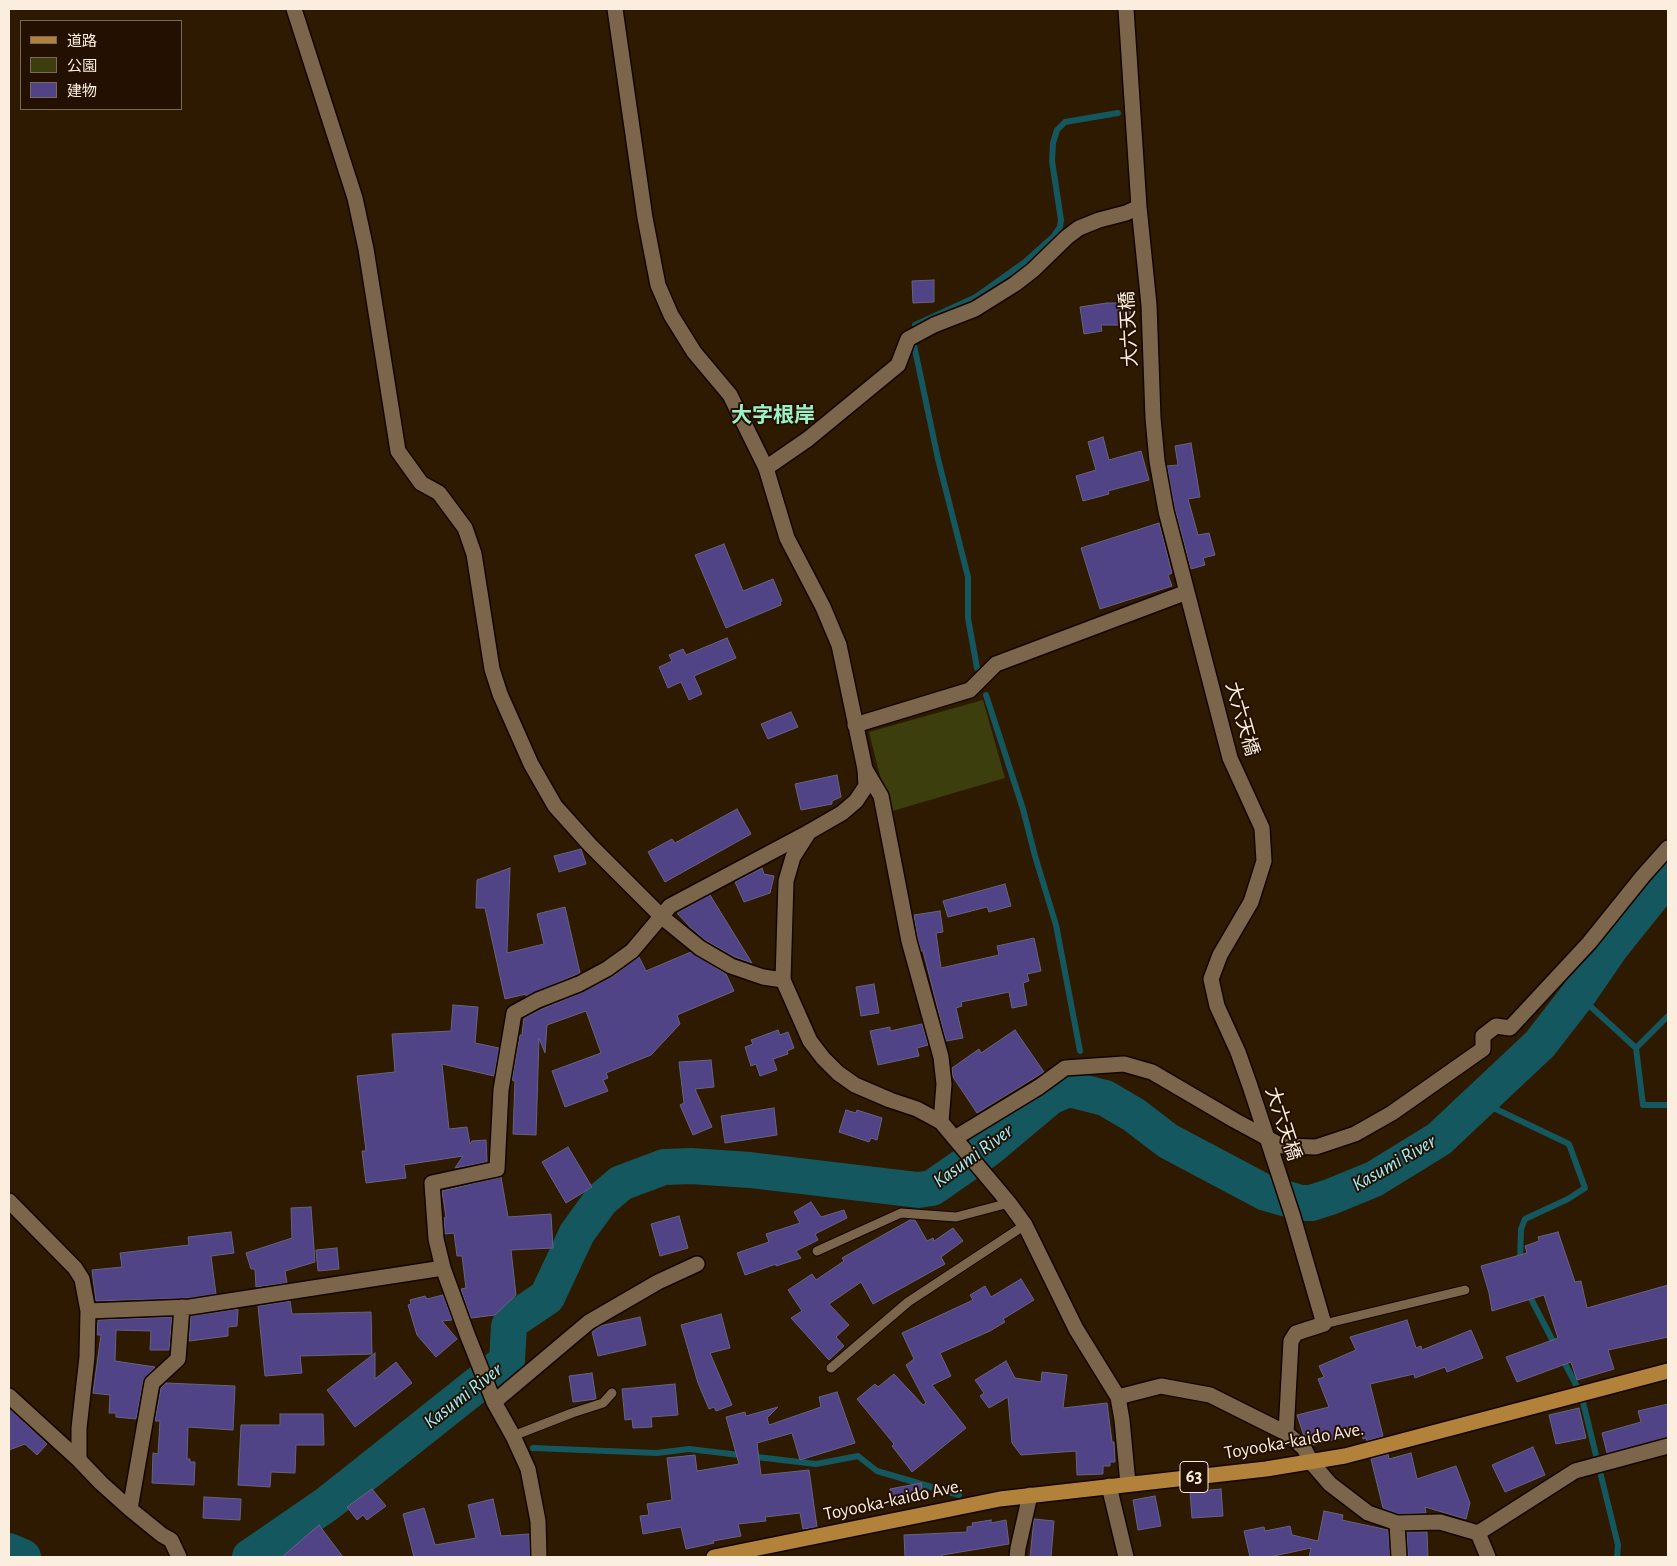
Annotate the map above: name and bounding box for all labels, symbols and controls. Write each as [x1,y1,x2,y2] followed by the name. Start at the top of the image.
[20,20,182,110] legend
[67,34,97,49] text: 道路
[67,59,97,74] text: 公園
[67,84,97,99] text: 建物
[1116,290,1142,368] street label: 大六天橋
[731,403,815,429] district label: 大字根岸
[1221,679,1263,759] street label: 大六天橋
[1260,1084,1306,1164] street label: 大六天橋
[928,1119,1018,1193] water label: Kasumi River
[1348,1129,1440,1197] water label: Kasumi River
[419,1358,507,1434] water label: Kasumi River
[1222,1417,1366,1465] street label: Toyooka-kaido Ave.
[1180,1461,1208,1492] road number: 63
[821,1474,965,1526] street label: Toyooka-kaido Ave.

